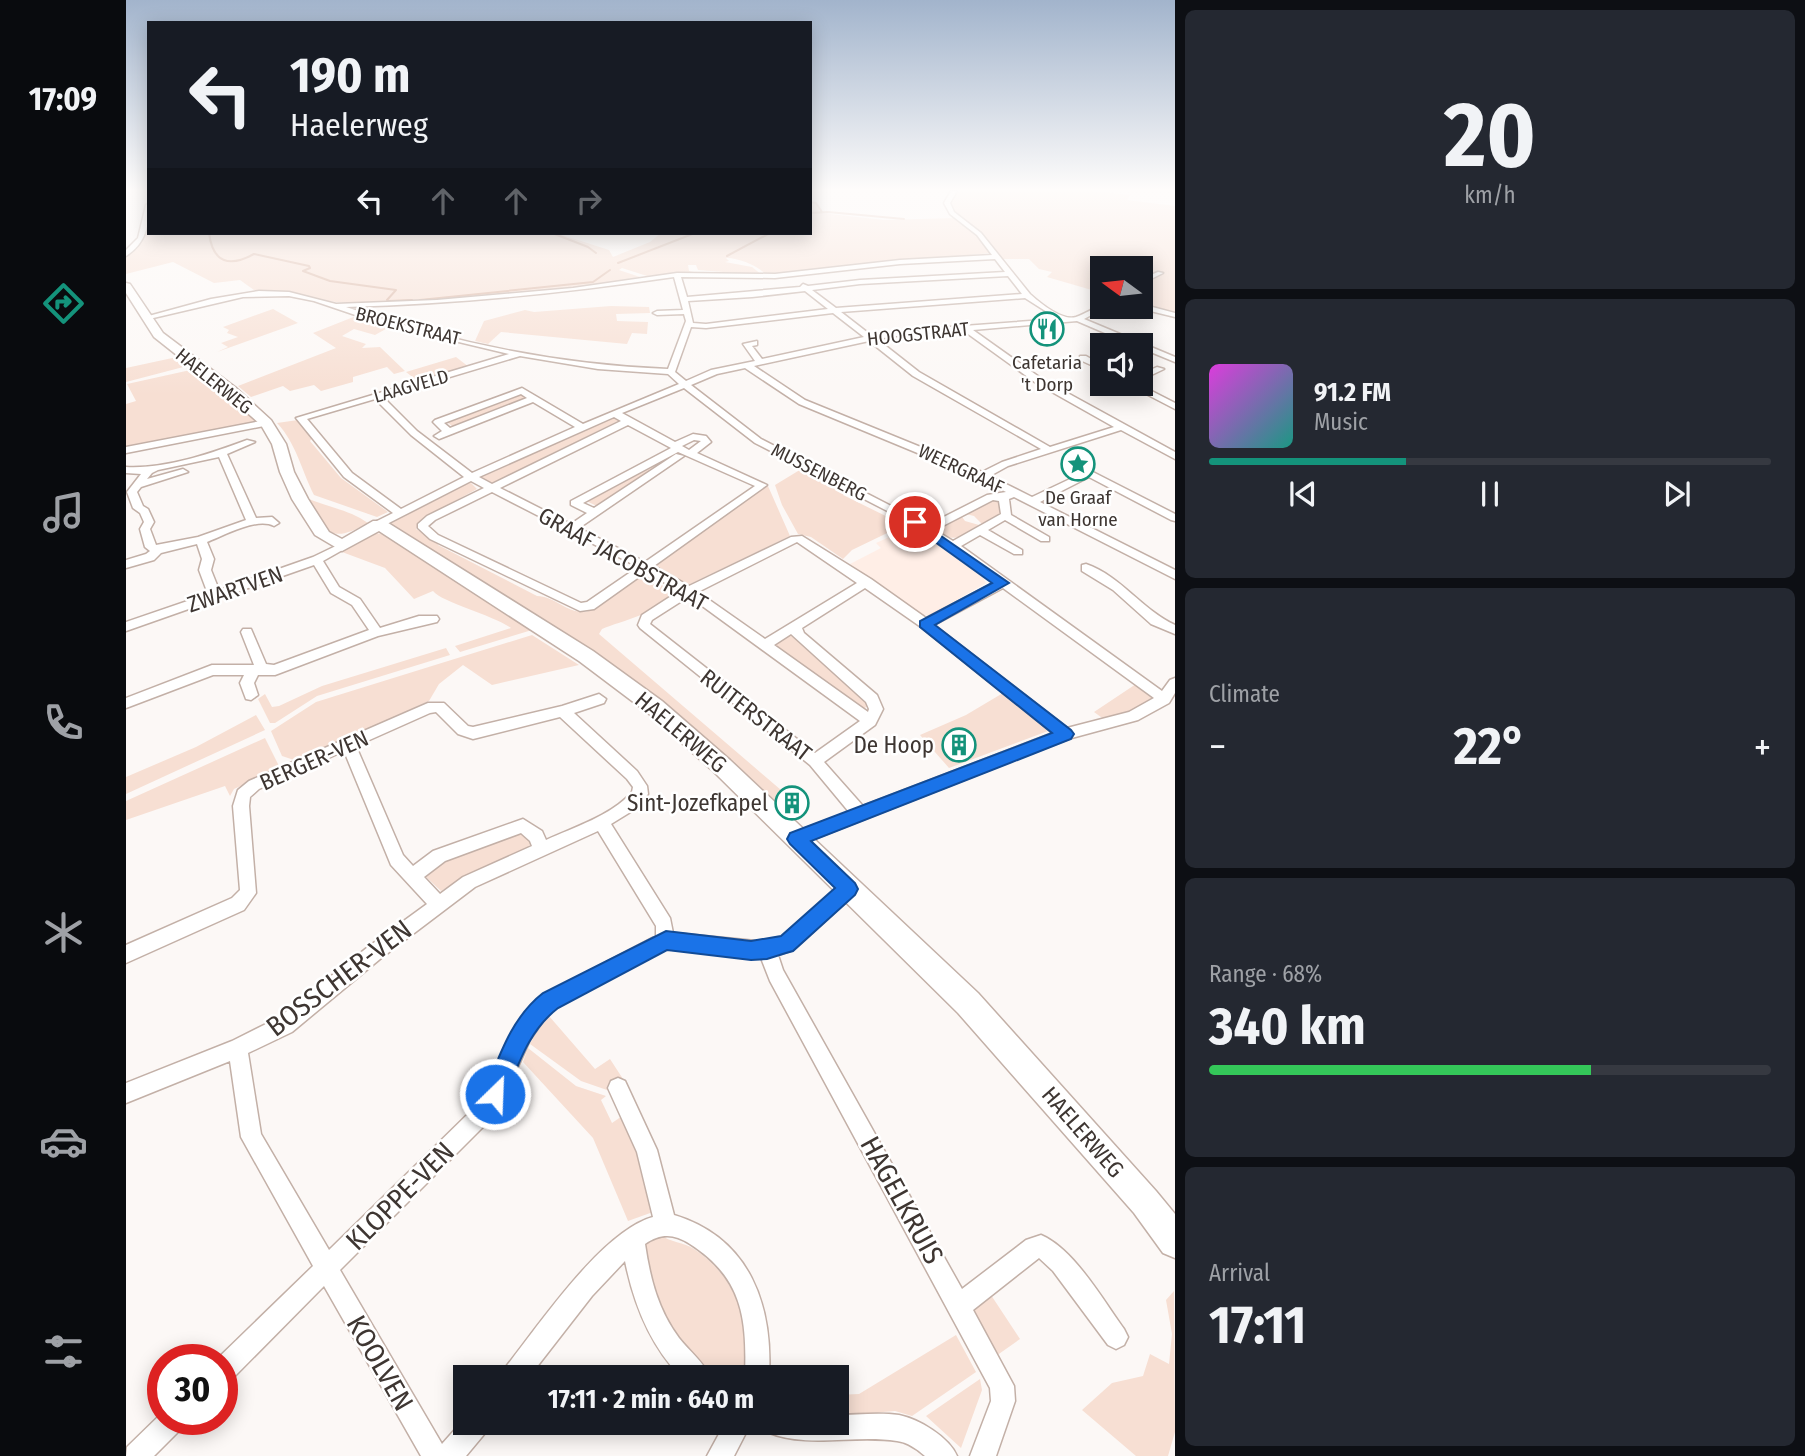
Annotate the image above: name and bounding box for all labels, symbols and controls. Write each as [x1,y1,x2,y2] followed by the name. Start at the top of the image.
[290,46,410,105] text: 190 m
[175,49,266,140] icon: left
[29,80,97,118] text: 17:09
[1444,81,1536,190] text: 20
[290,106,428,144] text: Haelerweg
[1464,181,1516,209] text: km/h
[351,182,389,220] icon: left
[424,182,462,220] icon: ahead
[497,182,535,220] icon: ahead
[570,182,608,220] icon: right
[1090,256,1153,318] north arrow
[1090,256,1153,396] map controls
[39,279,88,328] icon: directions
[353,302,463,350] street label: BROEKSTRAAT
[1028,310,1066,348] restaurant icon: Cafetaria 't Dorp
[866,317,970,351] street label: HOOGSTRAAT
[1090,333,1153,396] button: sound
[171,343,257,419] street label: HAELERWEG
[1012,351,1082,396] place label: Cafetaria 't Dorp
[371,364,451,408] street label: LAAGVELD
[1314,377,1391,408] text: 91.2 FM
[1314,408,1368,436] text: Music
[767,438,871,506] street label: MUSSENBERG
[915,439,1007,499] street label: WEERGRAAF
[1059,445,1097,483] place icon: De Graaf van Horne
[1284,475,1322,513] icon: previous
[1471,475,1509,513] icon: pause
[1658,475,1696,513] icon: next
[1038,486,1118,531] place label: De Graaf van Horne
[39,488,88,537] icon: music
[885,492,945,552] pin
[534,501,713,617] street label: GRAAF JACOBSTRAAT
[896,503,934,541] icon: arrive
[183,560,287,618] street label: ZWARTVEN
[695,663,818,767] street label: RUITERSTRAAT
[1209,680,1280,708] text: Climate
[629,686,733,778] street label: HAELERWEG
[39,698,88,747] icon: phone
[1454,715,1526,778] text: 22°
[255,724,373,796] street label: BERGER-VEN
[1209,724,1226,770] text: −
[1754,724,1771,770] text: +
[940,726,978,764] building icon: De Hoop
[853,731,934,759] place label: De Hoop
[773,784,811,822] building icon: Sint-Jozefkapel
[627,789,768,817] place label: Sint-Jozefkapel
[39,908,88,957] icon: climate
[260,913,418,1043] street label: BOSSCHER-VEN
[1209,960,1322,988] text: Range · 68%
[1209,995,1366,1058] text: 340 km
[458,1057,532,1131] position arrow
[1036,1081,1130,1183] street label: HAELERWEG
[39,1117,88,1166] icon: car
[853,1131,951,1269] street label: HAGELKRUIS
[339,1135,461,1257] street label: KLOPPE-VEN
[1209,1259,1270,1287] text: Arrival
[1209,1294,1306,1357] text: 17:11
[340,1310,420,1416] street label: KOOLVEN
[39,1327,88,1376] icon: filters
[147,1344,238,1435] speed limit sign: 30
[548,1384,754,1415] text: 17:11 · 2 min · 640 m

